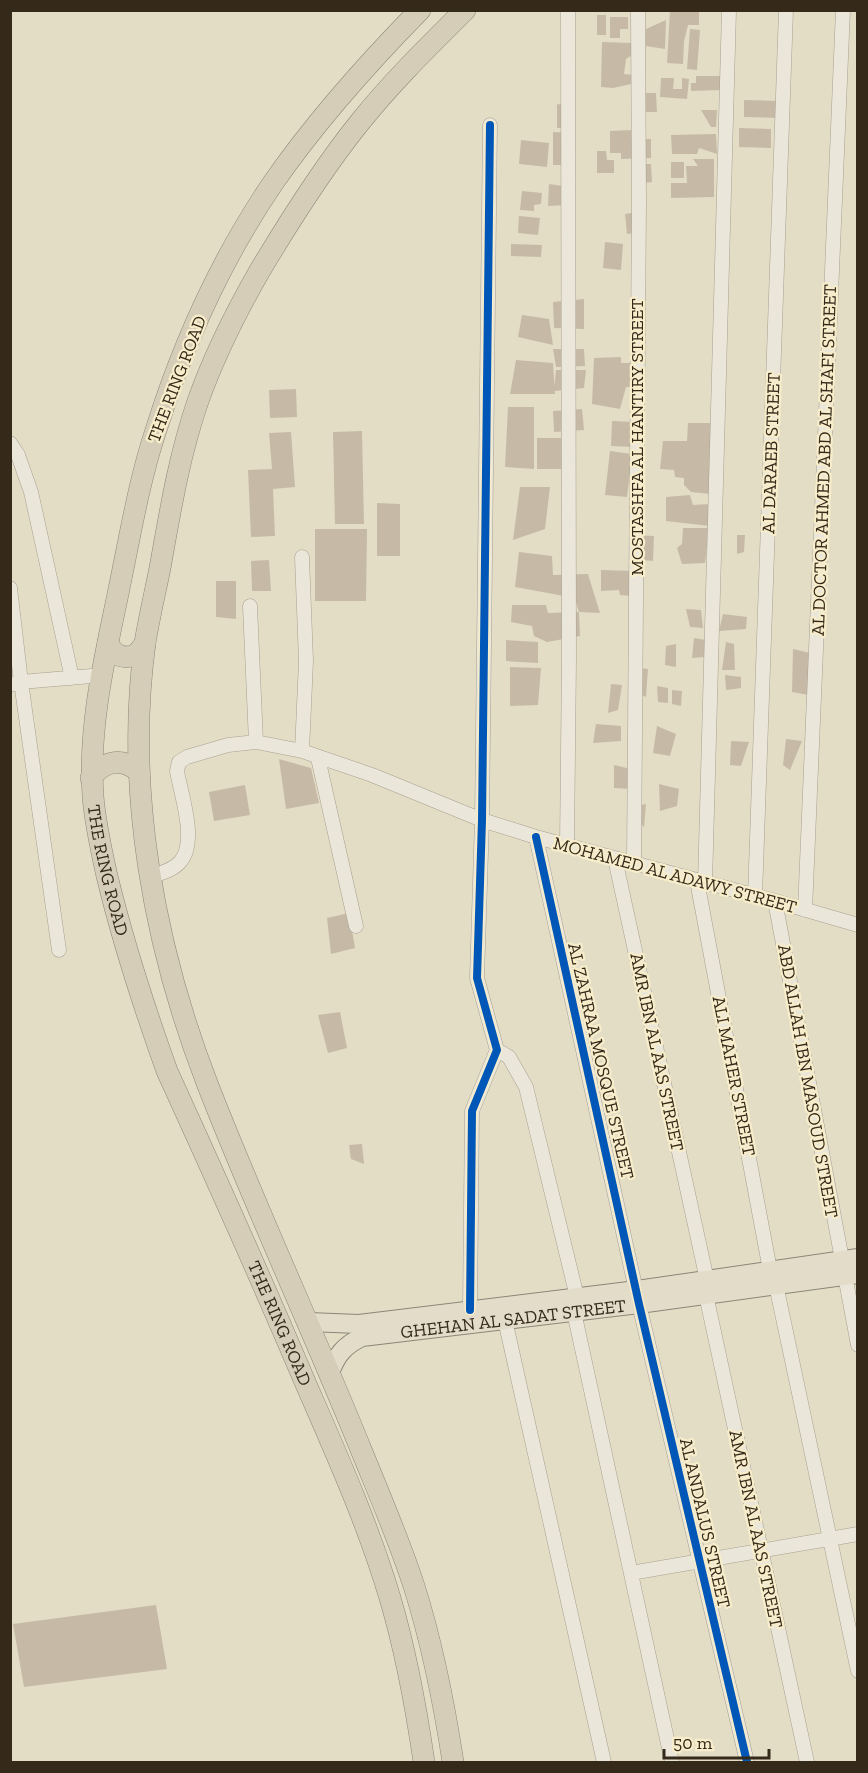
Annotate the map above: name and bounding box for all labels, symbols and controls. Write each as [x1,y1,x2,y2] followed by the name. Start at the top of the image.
[807,284,841,636] street label: AL DOCTOR AHMED ABD AL SHAFI STREET
[626,298,648,576] street label: MOSTASHFA AL HANTIRY STREET
[143,313,211,445] street label: THE RING ROAD
[757,372,785,534] street label: AL DARAEB STREET
[83,803,133,938] street label: THE RING ROAD
[551,832,799,918] street label: MOHAMED AL ADAWY STREET
[563,941,639,1181] street label: AL ZAHRAA MOSQUE STREET
[773,942,843,1220] street label: ABD ALLAH IBN MASOUD STREET
[625,951,689,1153] street label: AMR IBN AL AAS STREET
[708,994,760,1158] street label: ALI MAHER STREET
[243,1258,316,1389] street label: THE RING ROAD
[399,1295,627,1343] street label: GHEHAN AL SADAT STREET
[724,1428,788,1630] street label: AMR IBN AL AAS STREET
[675,1436,735,1610] street label: AL ANDALUS STREET
[664,1722,769,1760] scale bar
[673,1732,713,1754] text: 50 m

